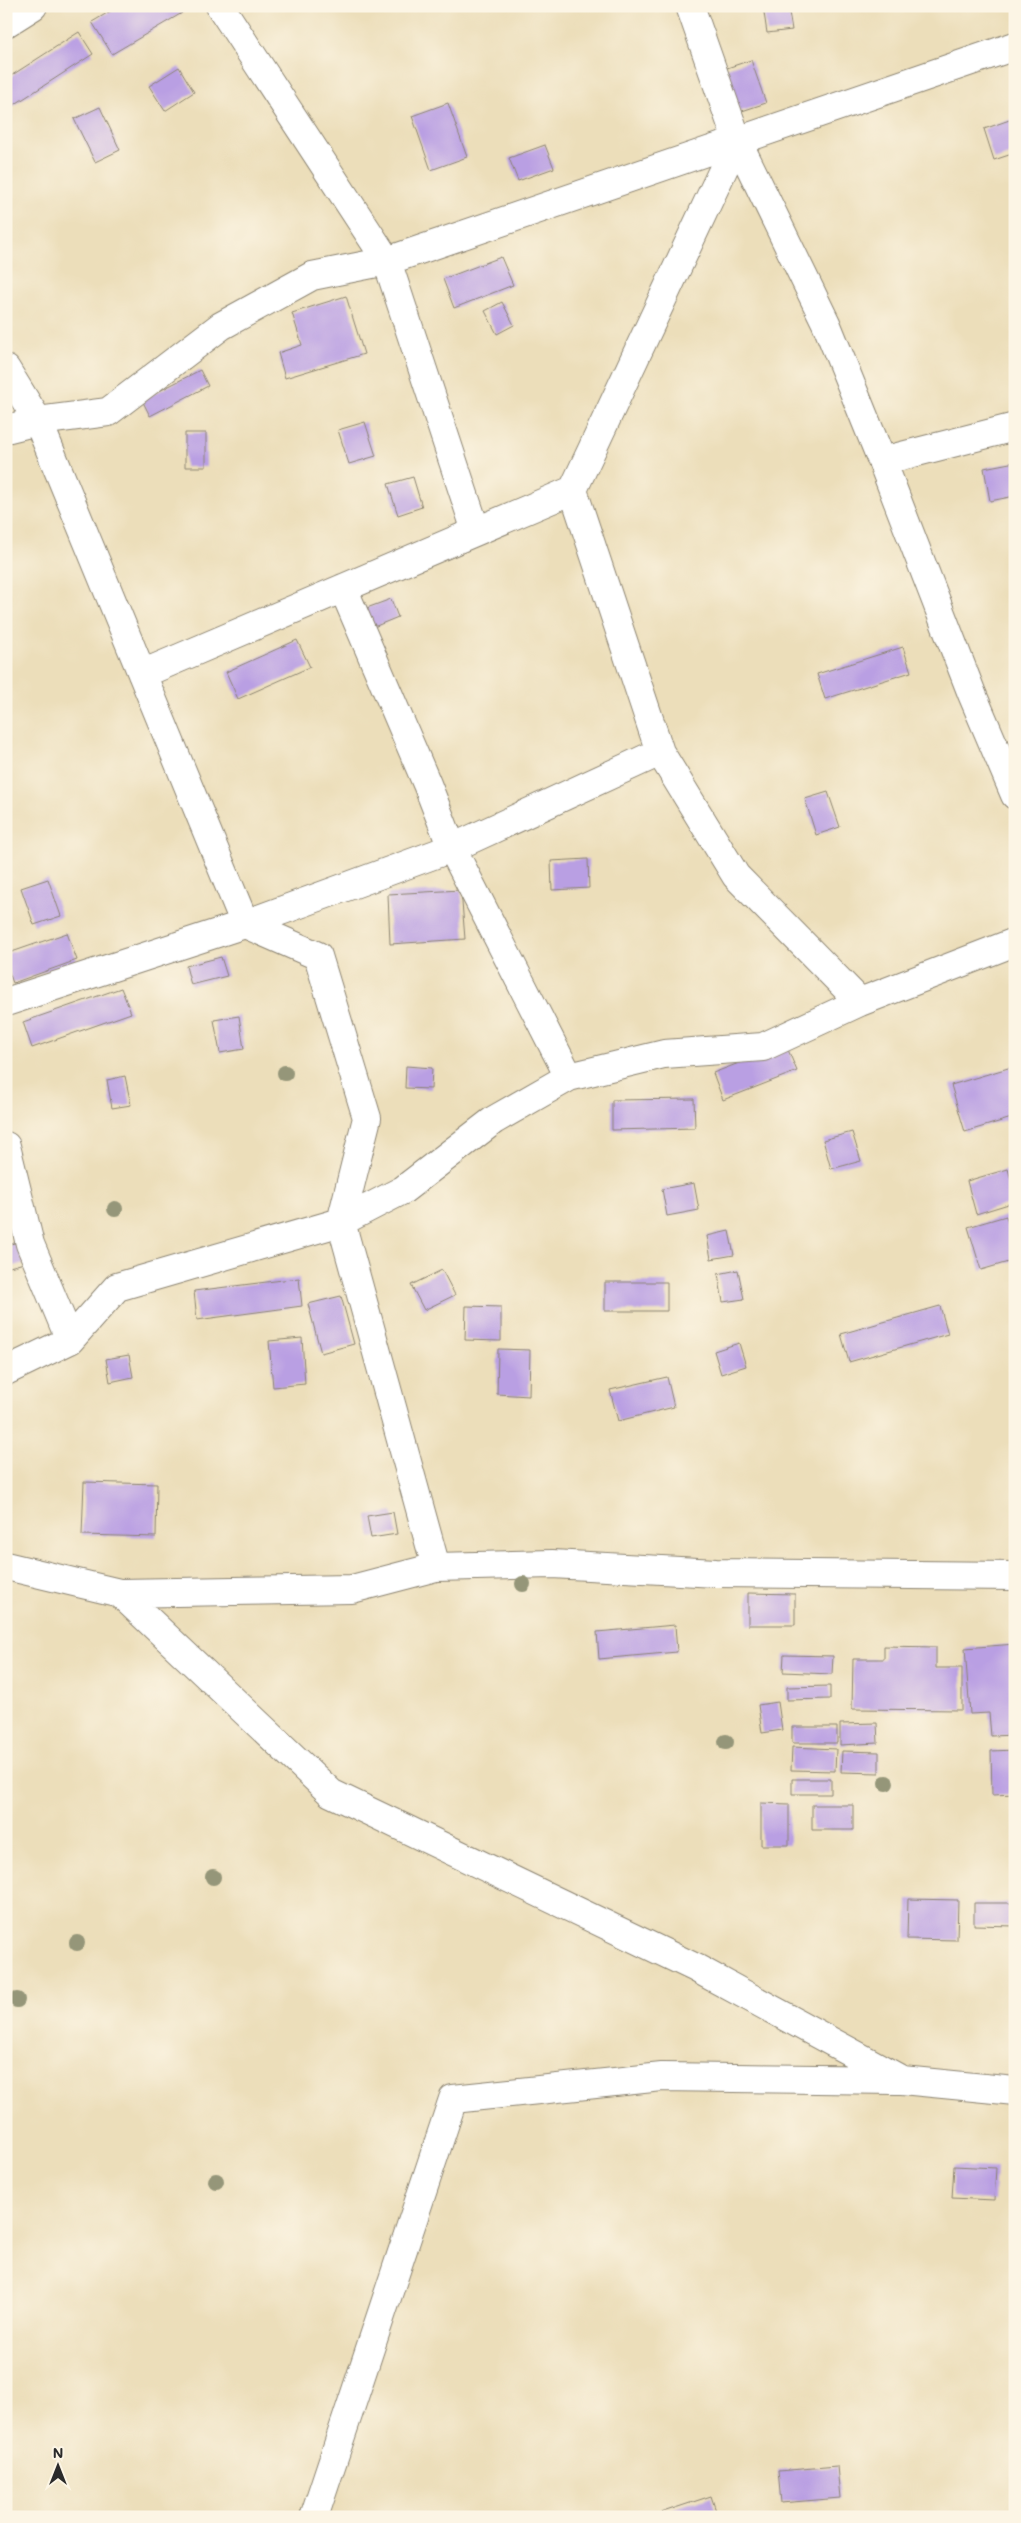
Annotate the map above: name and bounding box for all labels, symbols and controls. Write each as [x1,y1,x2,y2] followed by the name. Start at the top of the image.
[32,2440,82,2490] north arrow
[53,2443,63,2462] text: N

